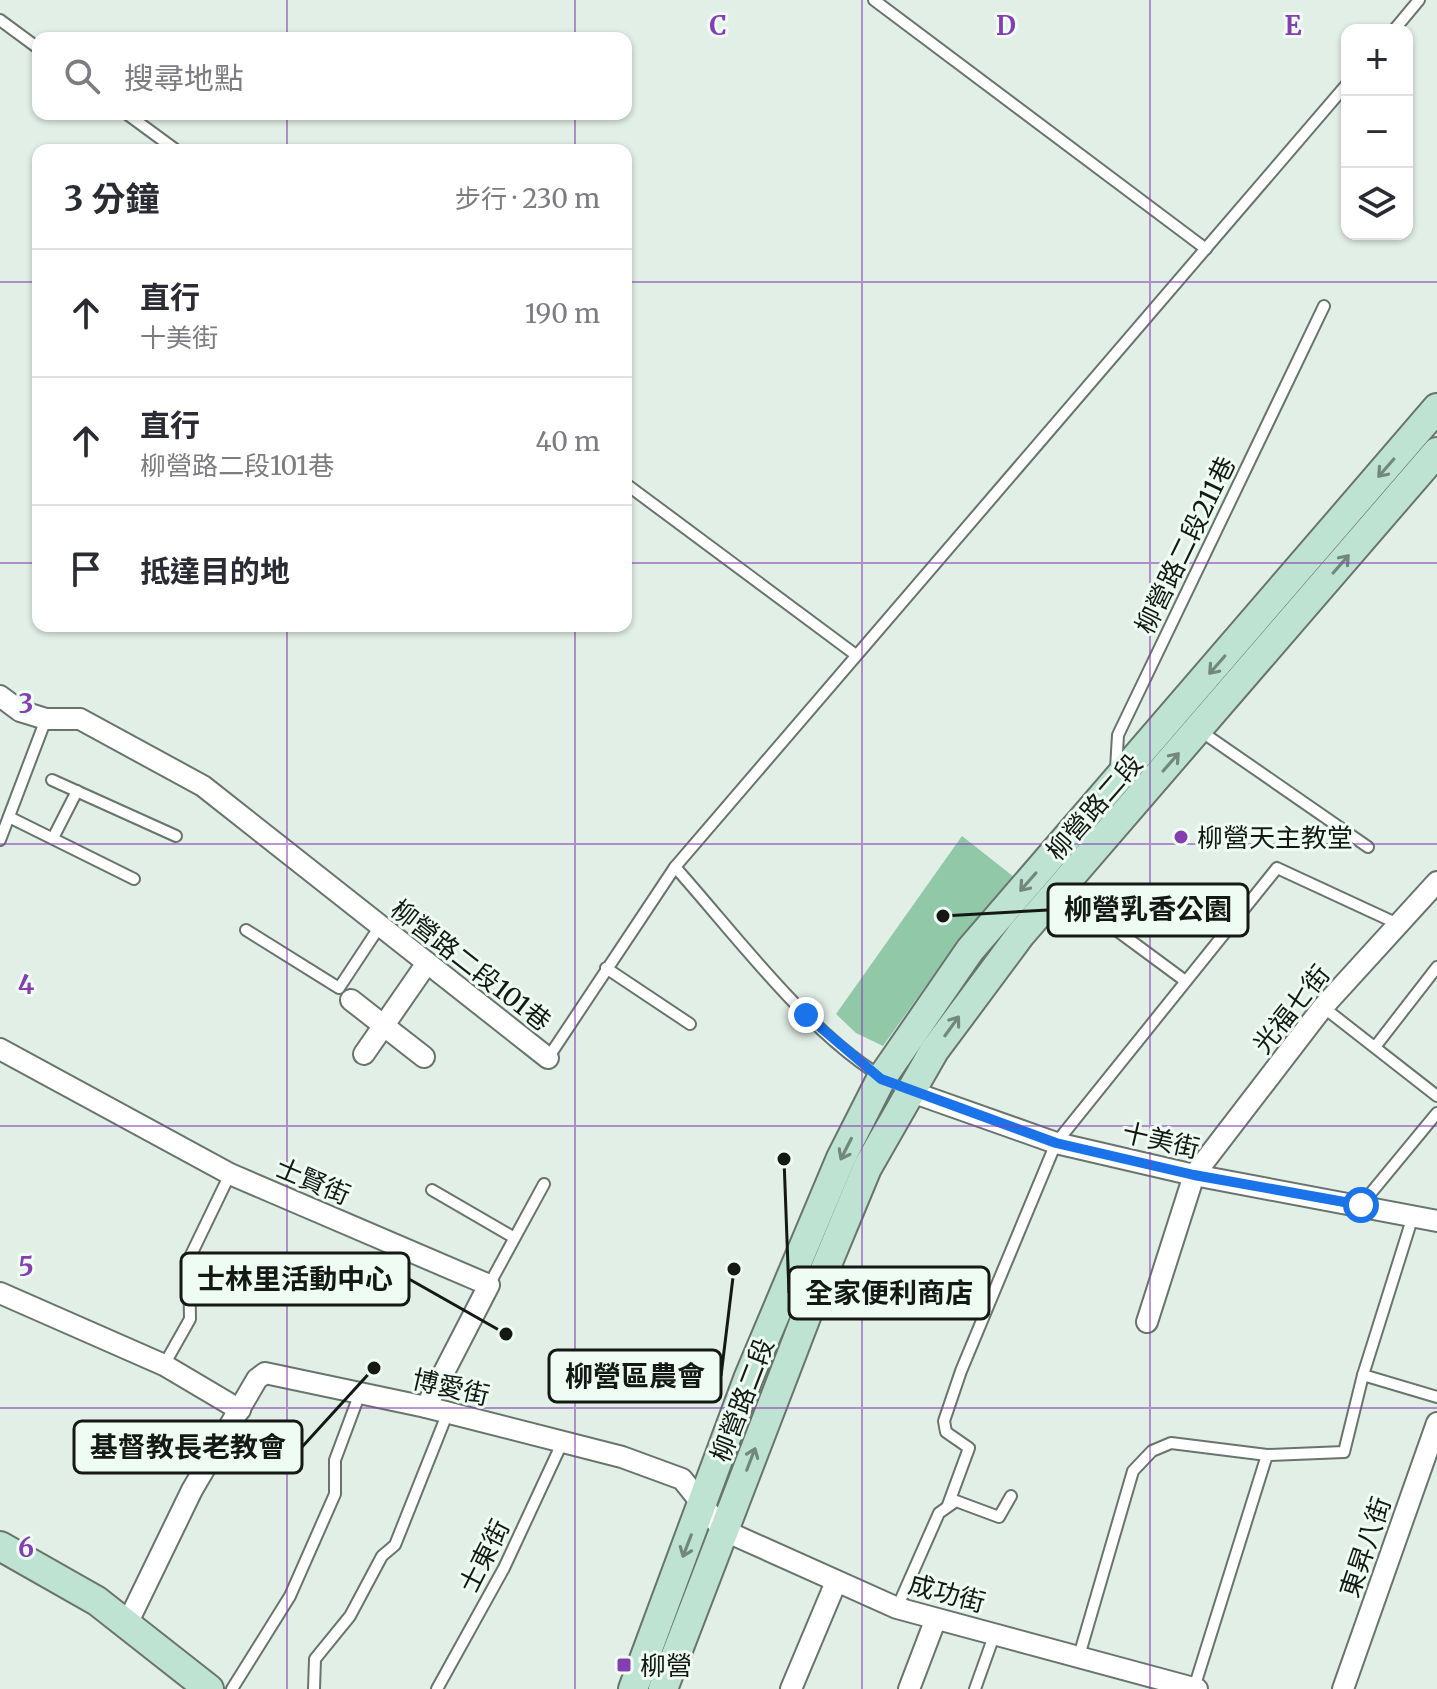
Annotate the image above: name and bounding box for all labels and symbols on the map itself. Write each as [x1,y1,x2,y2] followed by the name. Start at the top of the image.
[709,9,727,42] text: C
[996,9,1016,42] text: D
[1285,9,1302,42] text: E
[1128,451,1242,639] street label: 柳營路二段211巷
[1377,457,1395,477] one-way arrow
[1331,555,1349,575] one-way arrow
[1208,654,1226,674] one-way arrow
[19,687,33,720] text: 3
[1039,747,1149,867] street label: 柳營路二段
[1162,752,1180,772] one-way arrow
[1197,821,1353,854] place label: 柳營天主教堂
[1172,828,1190,846] marker: 柳營天主教堂
[1019,872,1037,892] one-way arrow
[1048,884,1248,936] callout: 柳營乳香公園
[1064,891,1232,927] text: 柳營乳香公園
[384,892,558,1038] street label: 柳營路二段101巷
[1245,958,1337,1060] street label: 光福七街
[18,968,35,1001] text: 4
[788,997,824,1033] route end
[943,1016,960,1037] one-way arrow
[1119,1115,1203,1165] street label: 十美街
[837,1136,853,1160] one-way arrow
[271,1151,355,1211] street label: 士賢街
[1343,1187,1379,1223] route start
[18,1250,34,1283] text: 5
[181,1253,409,1305] callout: 士林里活動中心
[197,1261,393,1297] text: 士林里活動中心
[789,1267,989,1319] callout: 全家便利商店
[805,1275,973,1311] text: 全家便利商店
[703,1333,781,1467] street label: 柳營路二段
[549,1350,721,1402] callout: 柳營區農會
[565,1358,705,1394] text: 柳營區農會
[409,1362,493,1412] street label: 博愛街
[74,1421,302,1473] callout: 基督教長老教會
[90,1429,286,1465] text: 基督教長老教會
[745,1447,759,1472] one-way arrow
[1332,1492,1398,1602] street label: 東昇八街
[452,1514,516,1598] street label: 士東街
[18,1531,34,1564] text: 6
[679,1533,693,1558] one-way arrow
[905,1567,989,1619] street label: 成功街
[640,1649,692,1682] place label: 柳營
[615,1656,633,1674] marker: 柳營

